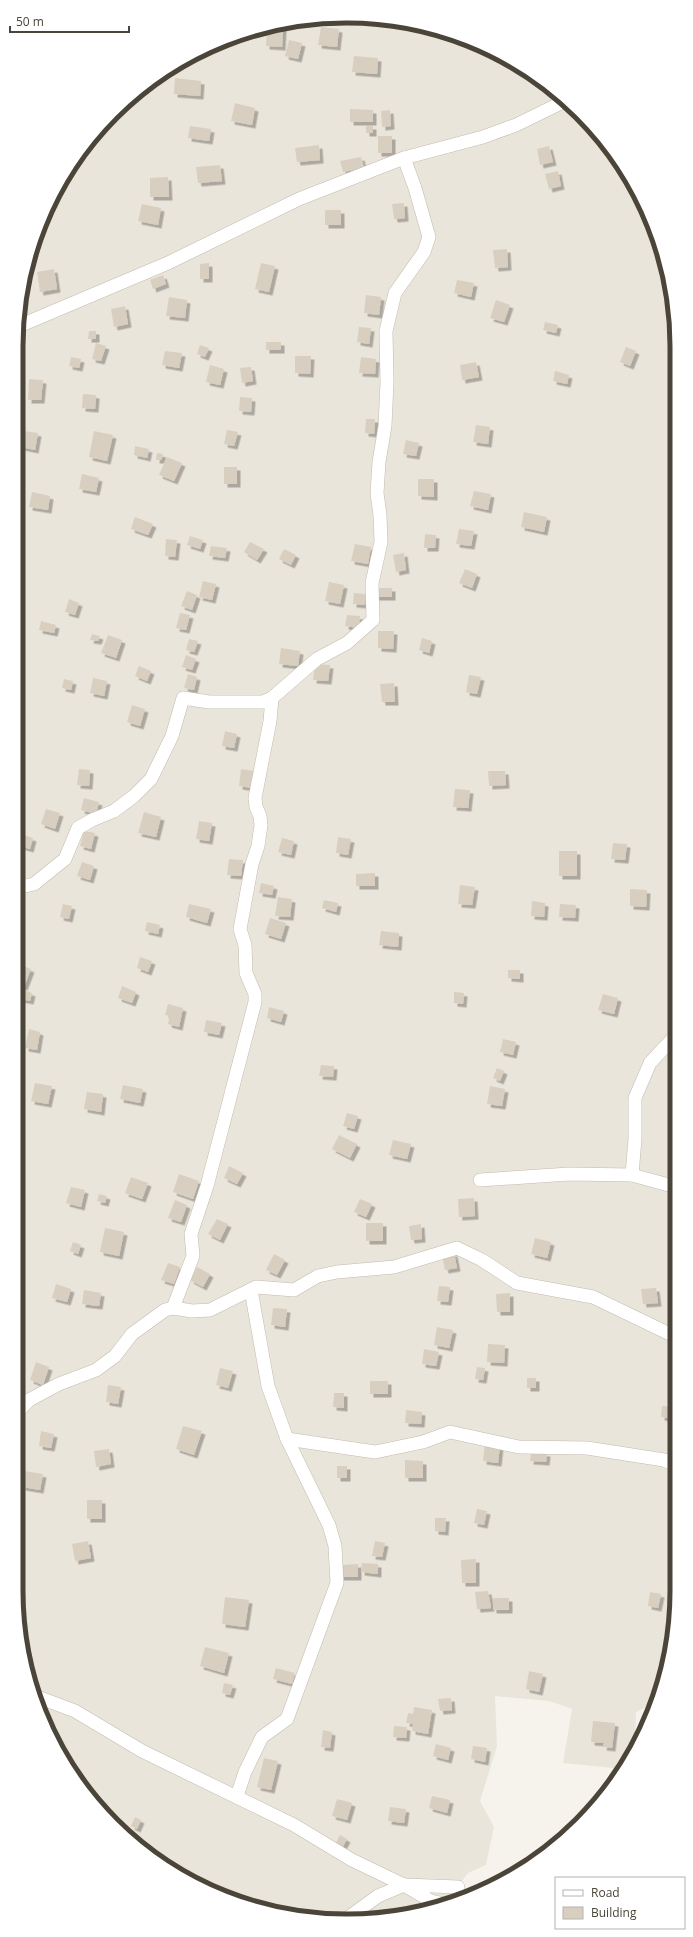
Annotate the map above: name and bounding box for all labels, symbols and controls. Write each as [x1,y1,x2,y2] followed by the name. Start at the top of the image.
[10,8,129,34] scale bar
[16,13,44,30] text: 50 m
[555,1877,685,1929] legend
[591,1884,620,1901] text: Road
[591,1904,637,1921] text: Building

